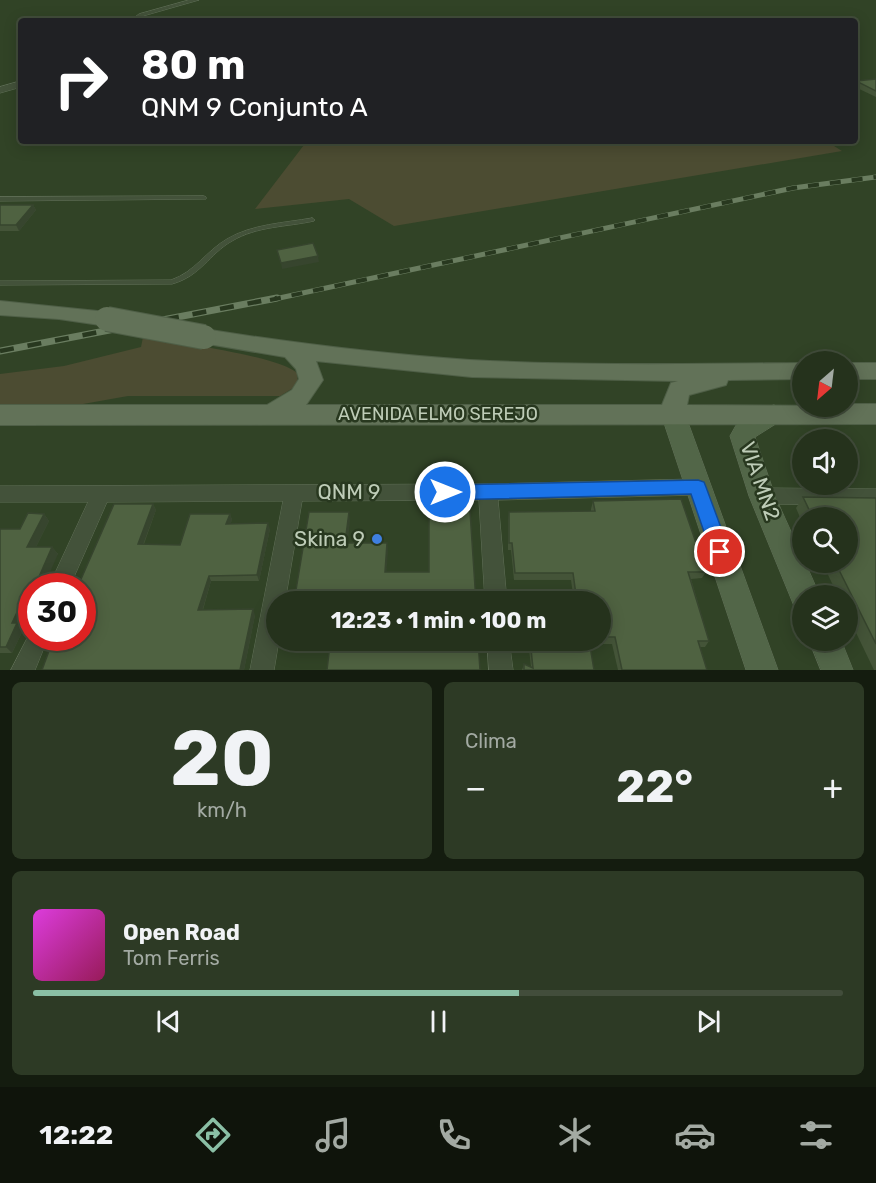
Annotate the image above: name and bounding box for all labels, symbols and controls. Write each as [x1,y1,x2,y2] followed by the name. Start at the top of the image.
[141,40,245,90] text: 80 m
[42,42,120,120] icon: right
[141,91,368,123] text: QNM 9 Conjunto A
[792,351,858,417] north arrow
[792,351,858,651] map controls
[338,403,538,425] street label: AVENIDA ELMO SEREJO
[792,429,858,495] button: sound
[735,438,786,524] street label: VIA MN2
[413,460,477,524] position arrow
[317,479,381,504] street label: QNM 9
[792,507,858,573] button: search
[294,526,365,551] place label: Skina 9
[694,526,745,577] pin
[370,532,384,546] marker: Skina 9
[703,535,736,568] icon: arrive
[18,573,96,651] speed limit sign: 30
[792,585,858,651] button: layers
[331,607,546,634] text: 12:23 · 1 min · 100 m
[170,712,274,805] text: 20
[465,729,517,753] text: Clima
[616,760,693,813] text: 22°
[465,768,486,807] text: −
[822,768,843,807] text: +
[197,798,247,822] text: km/h
[123,919,240,946] text: Open Road
[123,946,220,970] text: Tom Ferris
[152,1005,185,1038] icon: previous
[422,1005,455,1038] icon: pause
[692,1005,725,1038] icon: next
[192,1114,234,1156] icon: directions
[312,1114,354,1156] icon: music
[433,1114,475,1156] icon: phone
[554,1114,596,1156] icon: climate
[674,1114,716,1156] icon: car
[795,1114,837,1156] icon: filters
[39,1119,113,1151] text: 12:22

